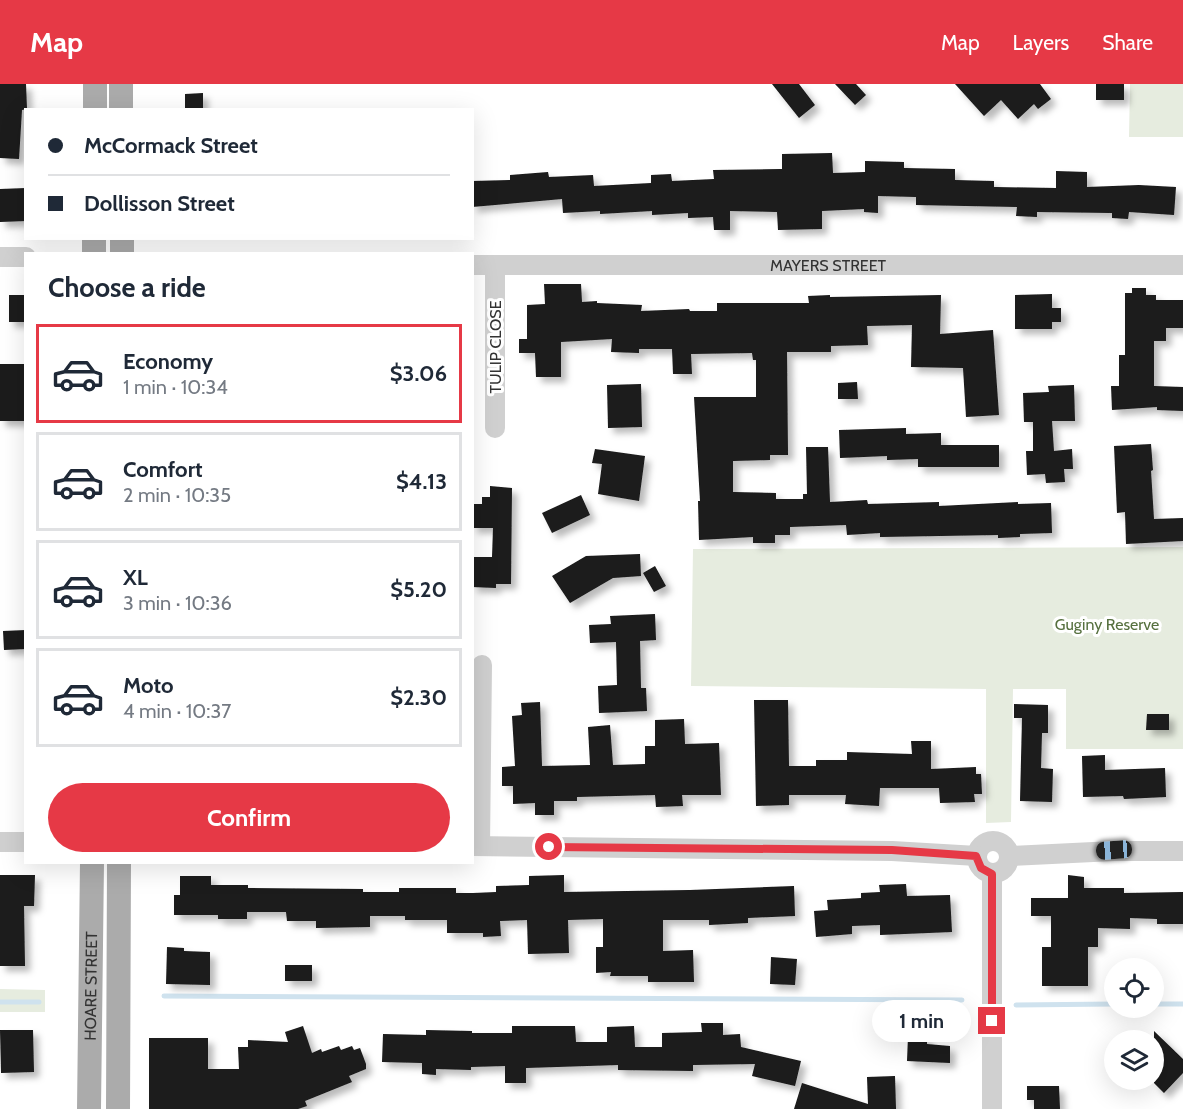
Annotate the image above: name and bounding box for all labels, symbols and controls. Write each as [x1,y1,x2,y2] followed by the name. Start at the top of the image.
[30,25,83,59] text: Map
[941,30,980,55] text: Map
[1013,30,1069,55] text: Layers
[1102,30,1153,55] text: Share
[84,132,258,159] text: McCormack Street
[84,190,235,217] text: Dollisson Street
[770,256,887,275] street label: MAYERS STREET
[48,271,206,304] text: Choose a ride
[486,300,505,393] street label: TULIP CLOSE
[51,347,105,401] icon: car
[123,348,213,375] text: Economy
[390,360,447,387] text: $3.06
[123,375,228,399] text: 1 min · 10:34
[51,455,105,509] icon: car
[123,456,202,483] text: Comfort
[396,468,447,495] text: $4.13
[123,483,231,507] text: 2 min · 10:35
[51,563,105,617] icon: car
[123,564,148,591] text: XL
[390,576,447,603] text: $5.20
[123,591,232,615] text: 3 min · 10:36
[1055,615,1159,634] park label: Guginy Reserve
[51,671,105,725] icon: car
[123,672,174,699] text: Moto
[390,684,447,711] text: $2.30
[123,699,231,723] text: 4 min · 10:37
[48,783,450,852] button: Confirm
[535,833,562,860] route start
[1095,840,1133,860] car
[80,931,101,1041] street label: HOARE STREET
[1104,958,1164,1090] map controls
[1104,958,1164,1018] button: locate
[872,1000,971,1042] callout: 1 min
[978,1007,1005,1034] route end
[899,1009,944,1033] text: 1 min
[1104,1030,1164,1090] button: layers

